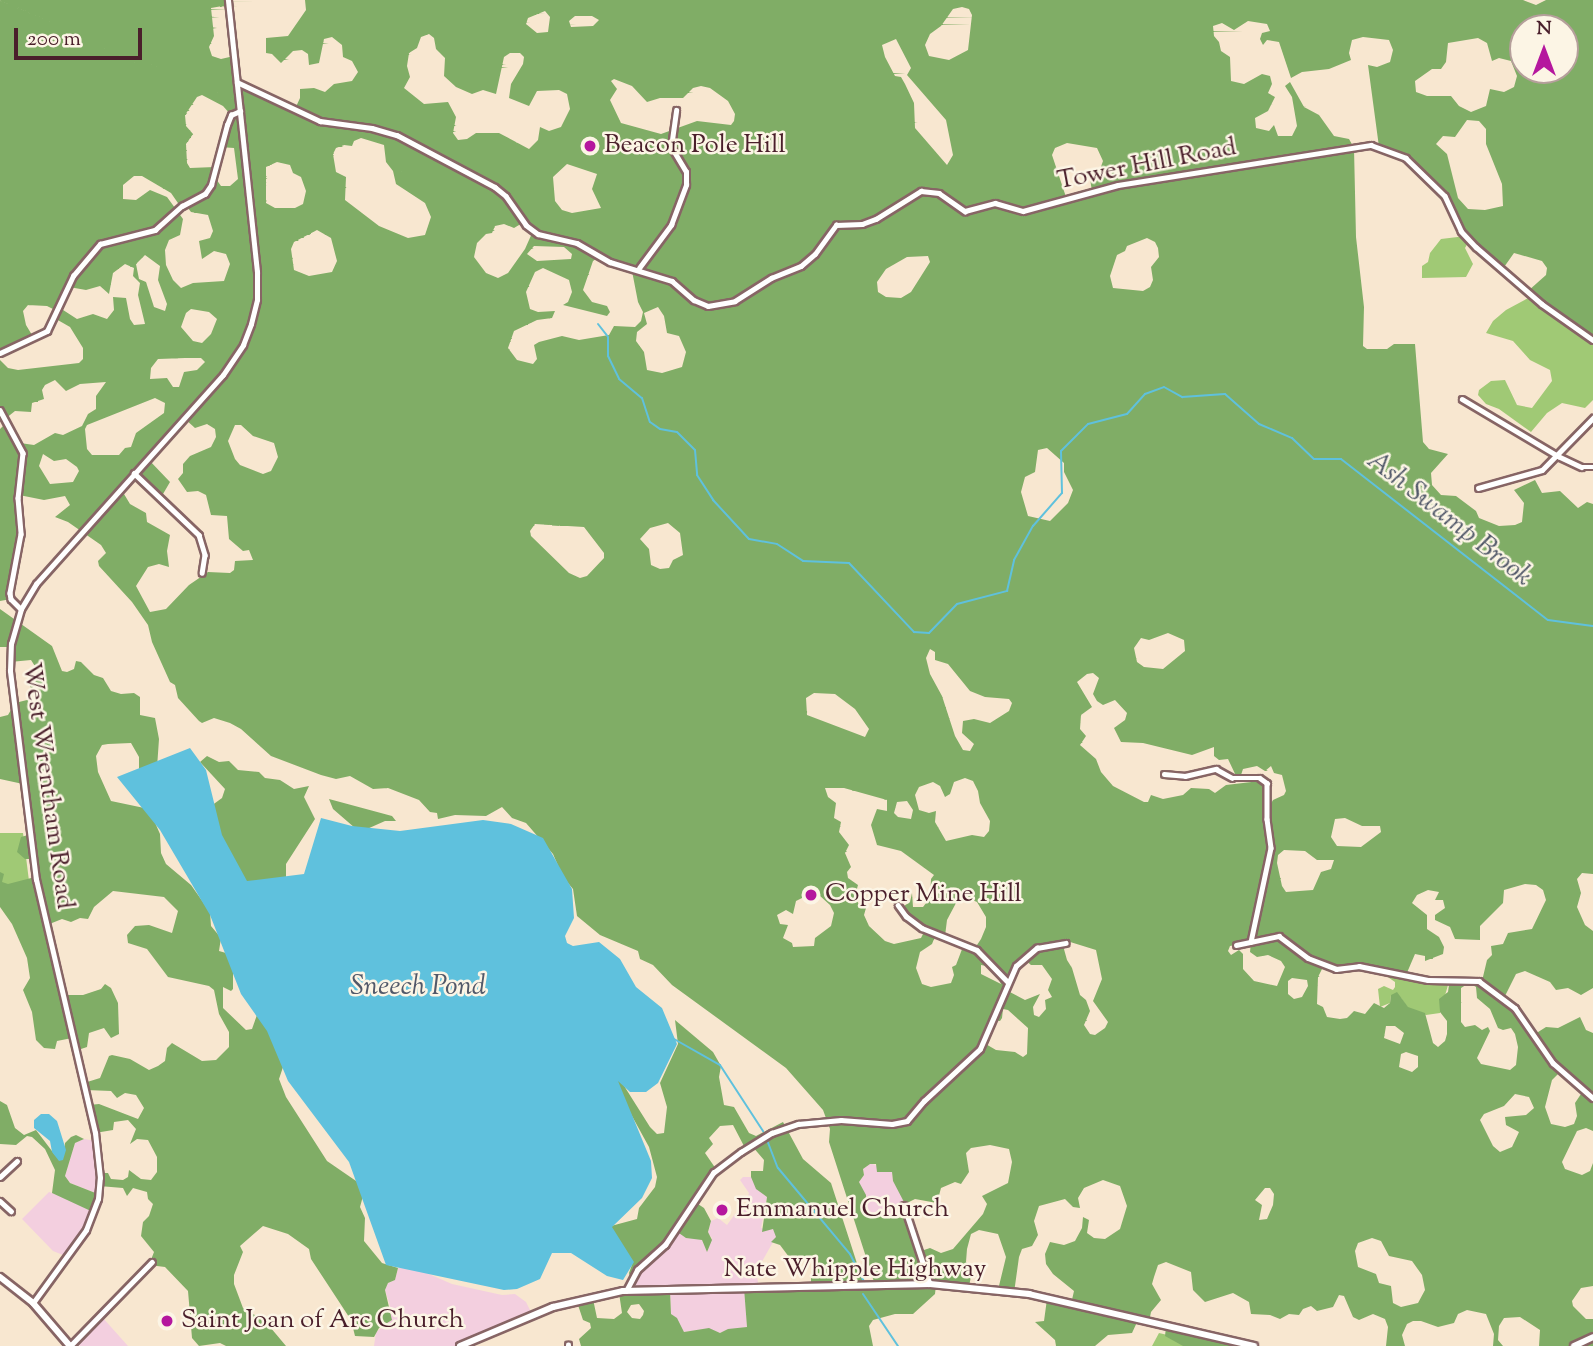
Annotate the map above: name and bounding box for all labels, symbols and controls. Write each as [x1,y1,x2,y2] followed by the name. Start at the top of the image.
[18,14,145,58] scale bar
[1509,14,1579,84] north arrow
[1536,16,1552,43] text: N
[27,25,81,55] text: 200 m
[604,130,786,162] place label: Beacon Pole Hill
[1055,132,1239,198] street label: Tower Hill Road
[582,138,598,154] marker: Beacon Pole Hill
[1360,444,1538,594] water label: Ash Swamp Brook
[14,661,80,911] street label: West Wrentham Road
[825,879,1022,911] place label: Copper Mine Hill
[803,887,819,903] marker: Copper Mine Hill
[350,970,486,1004] water label: Sneech Pond
[736,1194,949,1226] place label: Emmanuel Church
[714,1202,730,1218] marker: Emmanuel Church
[724,1254,986,1286] street label: Nate Whipple Highway
[181,1305,464,1337] place label: Saint Joan of Arc Church
[159,1313,175,1329] marker: Saint Joan of Arc Church

